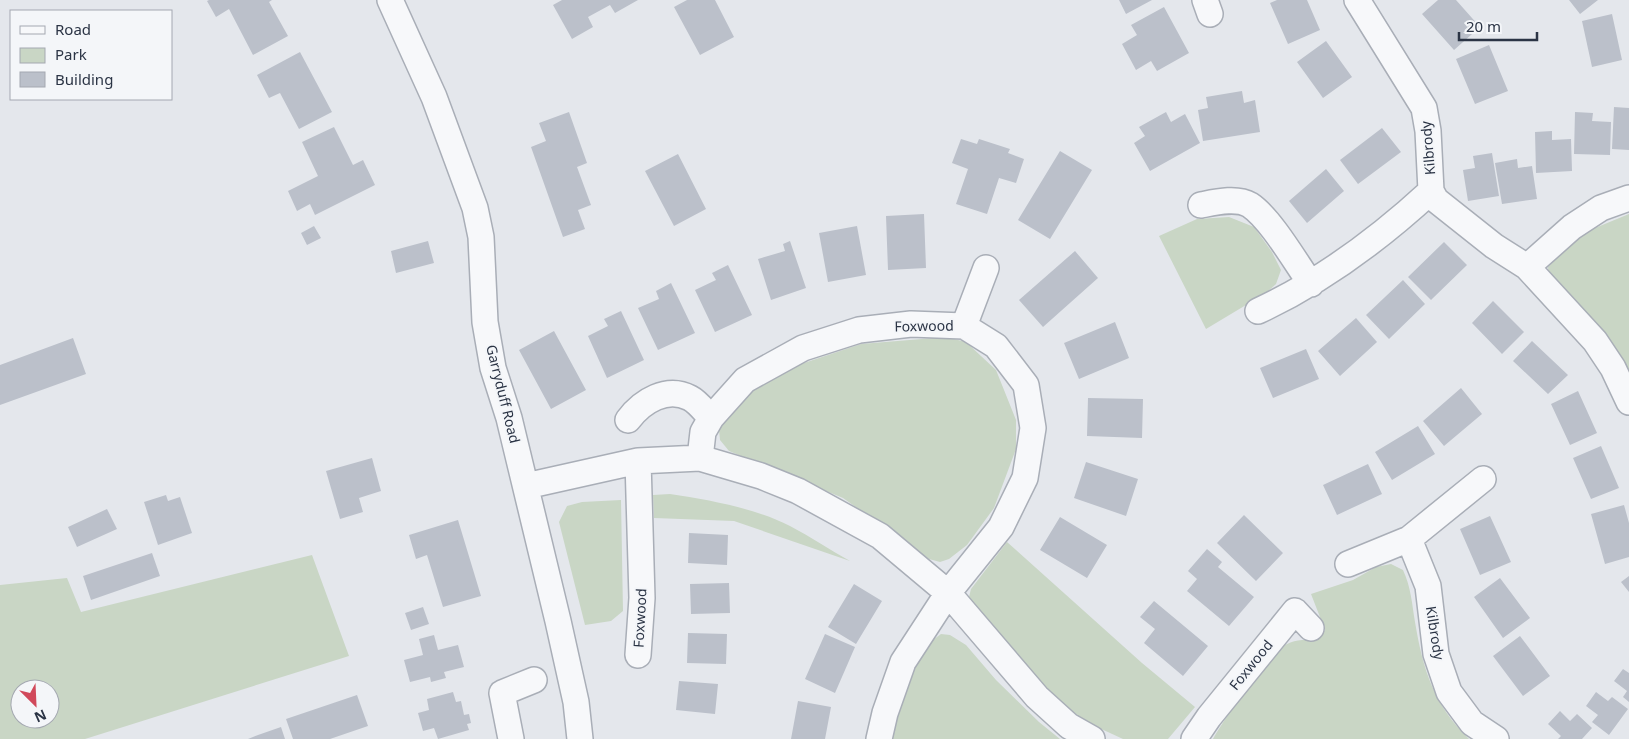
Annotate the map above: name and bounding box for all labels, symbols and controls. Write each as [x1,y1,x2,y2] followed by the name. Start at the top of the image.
[10,10,172,100] legend
[1459,10,1536,42] scale bar
[1466,16,1501,36] text: 20 m
[55,19,91,39] text: Road
[55,44,87,64] text: Park
[55,69,113,89] text: Building
[1416,119,1439,176] street label: Kilbrody
[894,315,954,336] street label: Foxwood
[482,343,525,445] street label: Garryduff Road
[628,588,651,648] street label: Foxwood
[1422,605,1449,662] street label: Kilbrody
[1225,636,1277,694] street label: Foxwood
[10,679,60,729] north arrow
[31,705,50,727] text: N

